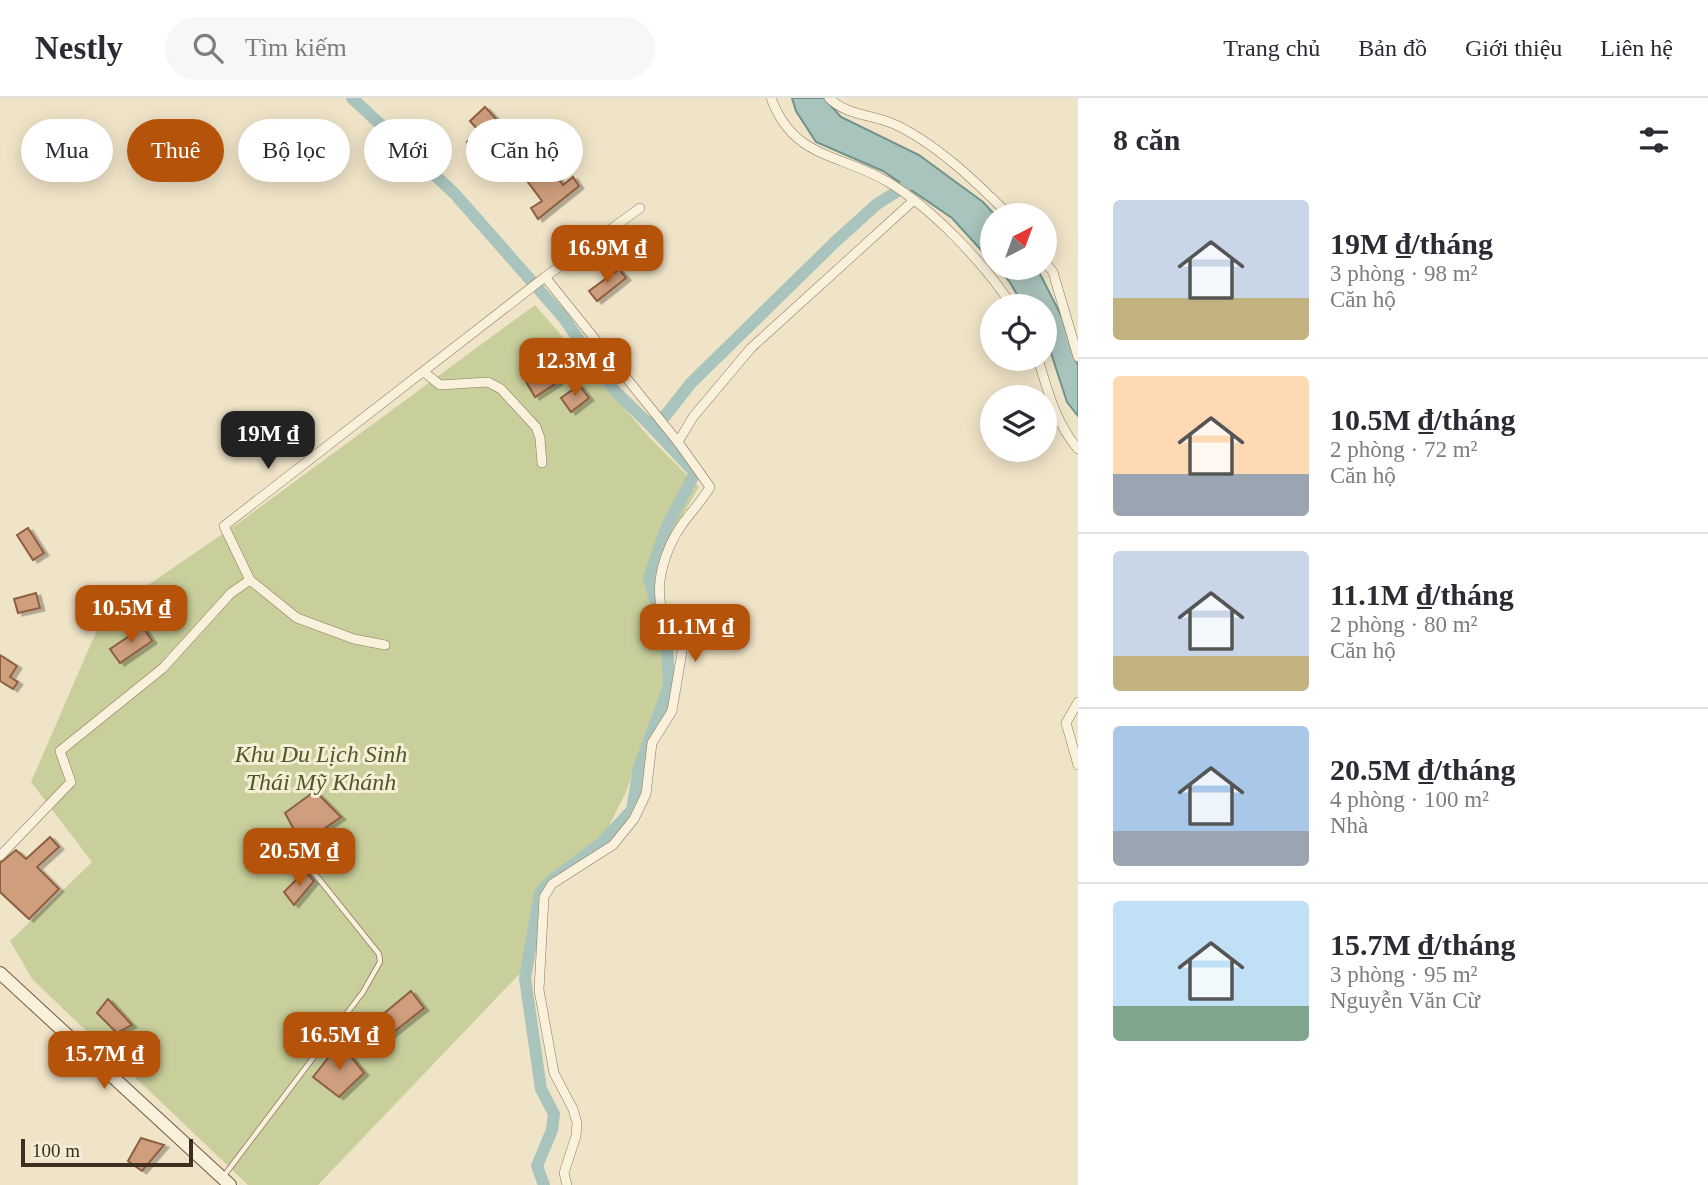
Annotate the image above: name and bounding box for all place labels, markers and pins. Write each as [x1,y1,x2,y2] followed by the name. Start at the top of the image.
[542,226,672,285] pin: 16.9M ₫
[510,338,640,398] pin: 12.3M ₫
[219,412,317,471] pin: 19M ₫
[66,586,196,645] pin: 10.5M ₫
[630,604,760,664] pin: 11.1M ₫
[234,828,364,888] pin: 20.5M ₫
[274,1012,404,1072] pin: 16.5M ₫
[39,1032,169,1091] pin: 15.7M ₫

